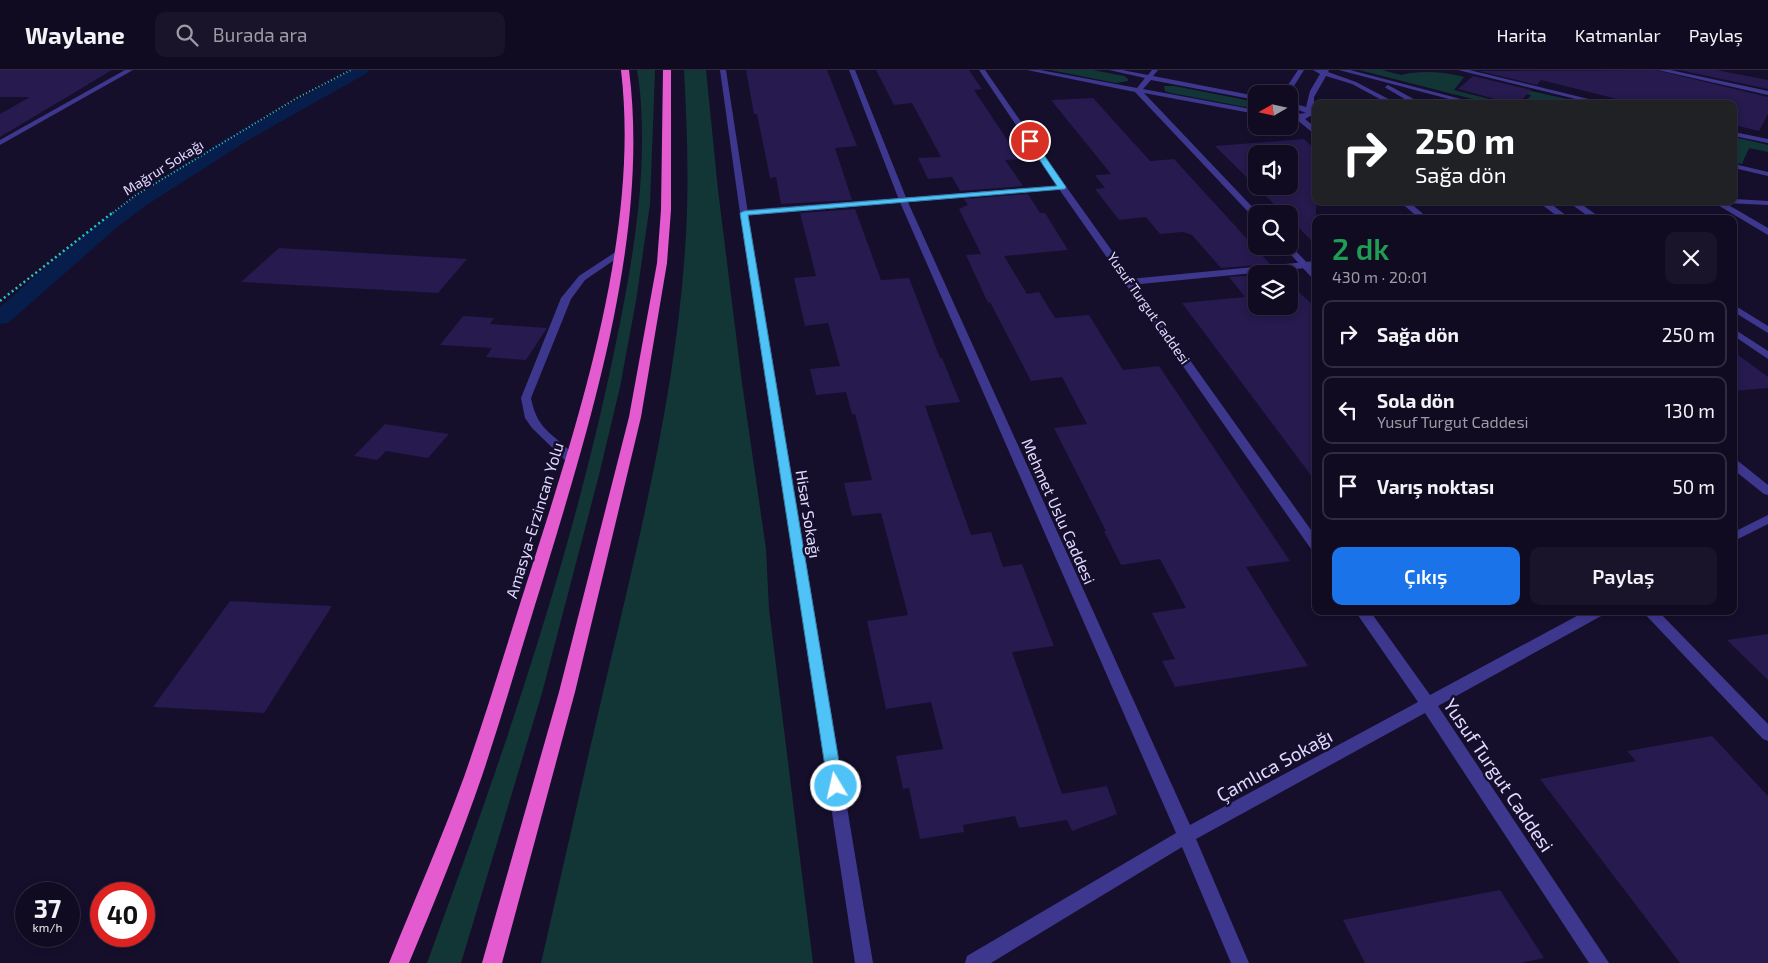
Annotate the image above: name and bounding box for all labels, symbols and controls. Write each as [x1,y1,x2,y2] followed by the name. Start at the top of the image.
[155,12,505,57] search box
[25,20,125,49] text: Waylane
[173,21,201,49] icon: search
[213,23,308,46] text: Burada ara
[1496,24,1547,46] text: Harita
[1575,24,1661,46] text: Katmanlar
[1689,24,1743,46] text: Paylaş
[1248,85,1298,135] north arrow
[1248,85,1298,315] map controls
[1415,119,1515,161] text: 250 m
[1009,120,1051,162] pin
[1332,120,1397,185] icon: right
[1016,127,1044,155] icon: arrive
[120,135,206,199] street label: Mağrur Sokağı
[1248,145,1298,195] button: sound
[1415,161,1506,187] text: Sağa dön
[1248,205,1298,255] button: search
[1332,230,1390,266] text: 2 dk
[1665,232,1717,284] button: close
[1104,249,1194,367] street label: Yusuf Turgut Caddesi
[1248,265,1298,315] button: layers
[1332,267,1427,286] text: 430 m · 20:01
[1334,320,1362,348] icon: right
[1377,323,1459,346] text: Sağa dön
[1662,323,1715,346] text: 250 m
[1377,389,1454,412] text: Sola dön
[1334,396,1362,424] icon: left
[1665,399,1715,422] text: 130 m
[1377,412,1529,431] text: Yusuf Turgut Caddesi
[1018,435,1100,587] street label: Mehmet Uslu Caddesi
[501,440,567,600] street label: Amasya-Erzincan Yolu
[793,468,825,560] street label: Hisar Sokağı
[1334,472,1362,500] icon: arrive
[1377,475,1494,498] text: Varış noktası
[1672,475,1715,498] text: 50 m
[1332,547,1520,605] button: Çıkış
[1530,547,1717,605] button: Paylaş
[1439,694,1559,856] street label: Yusuf Turgut Caddesi
[1212,724,1337,807] street label: Çamlıca Sokağı
[809,759,861,811] position arrow
[90,882,155,947] speed limit sign: 40
[34,893,61,923] text: 37
[33,920,62,934] text: km/h

